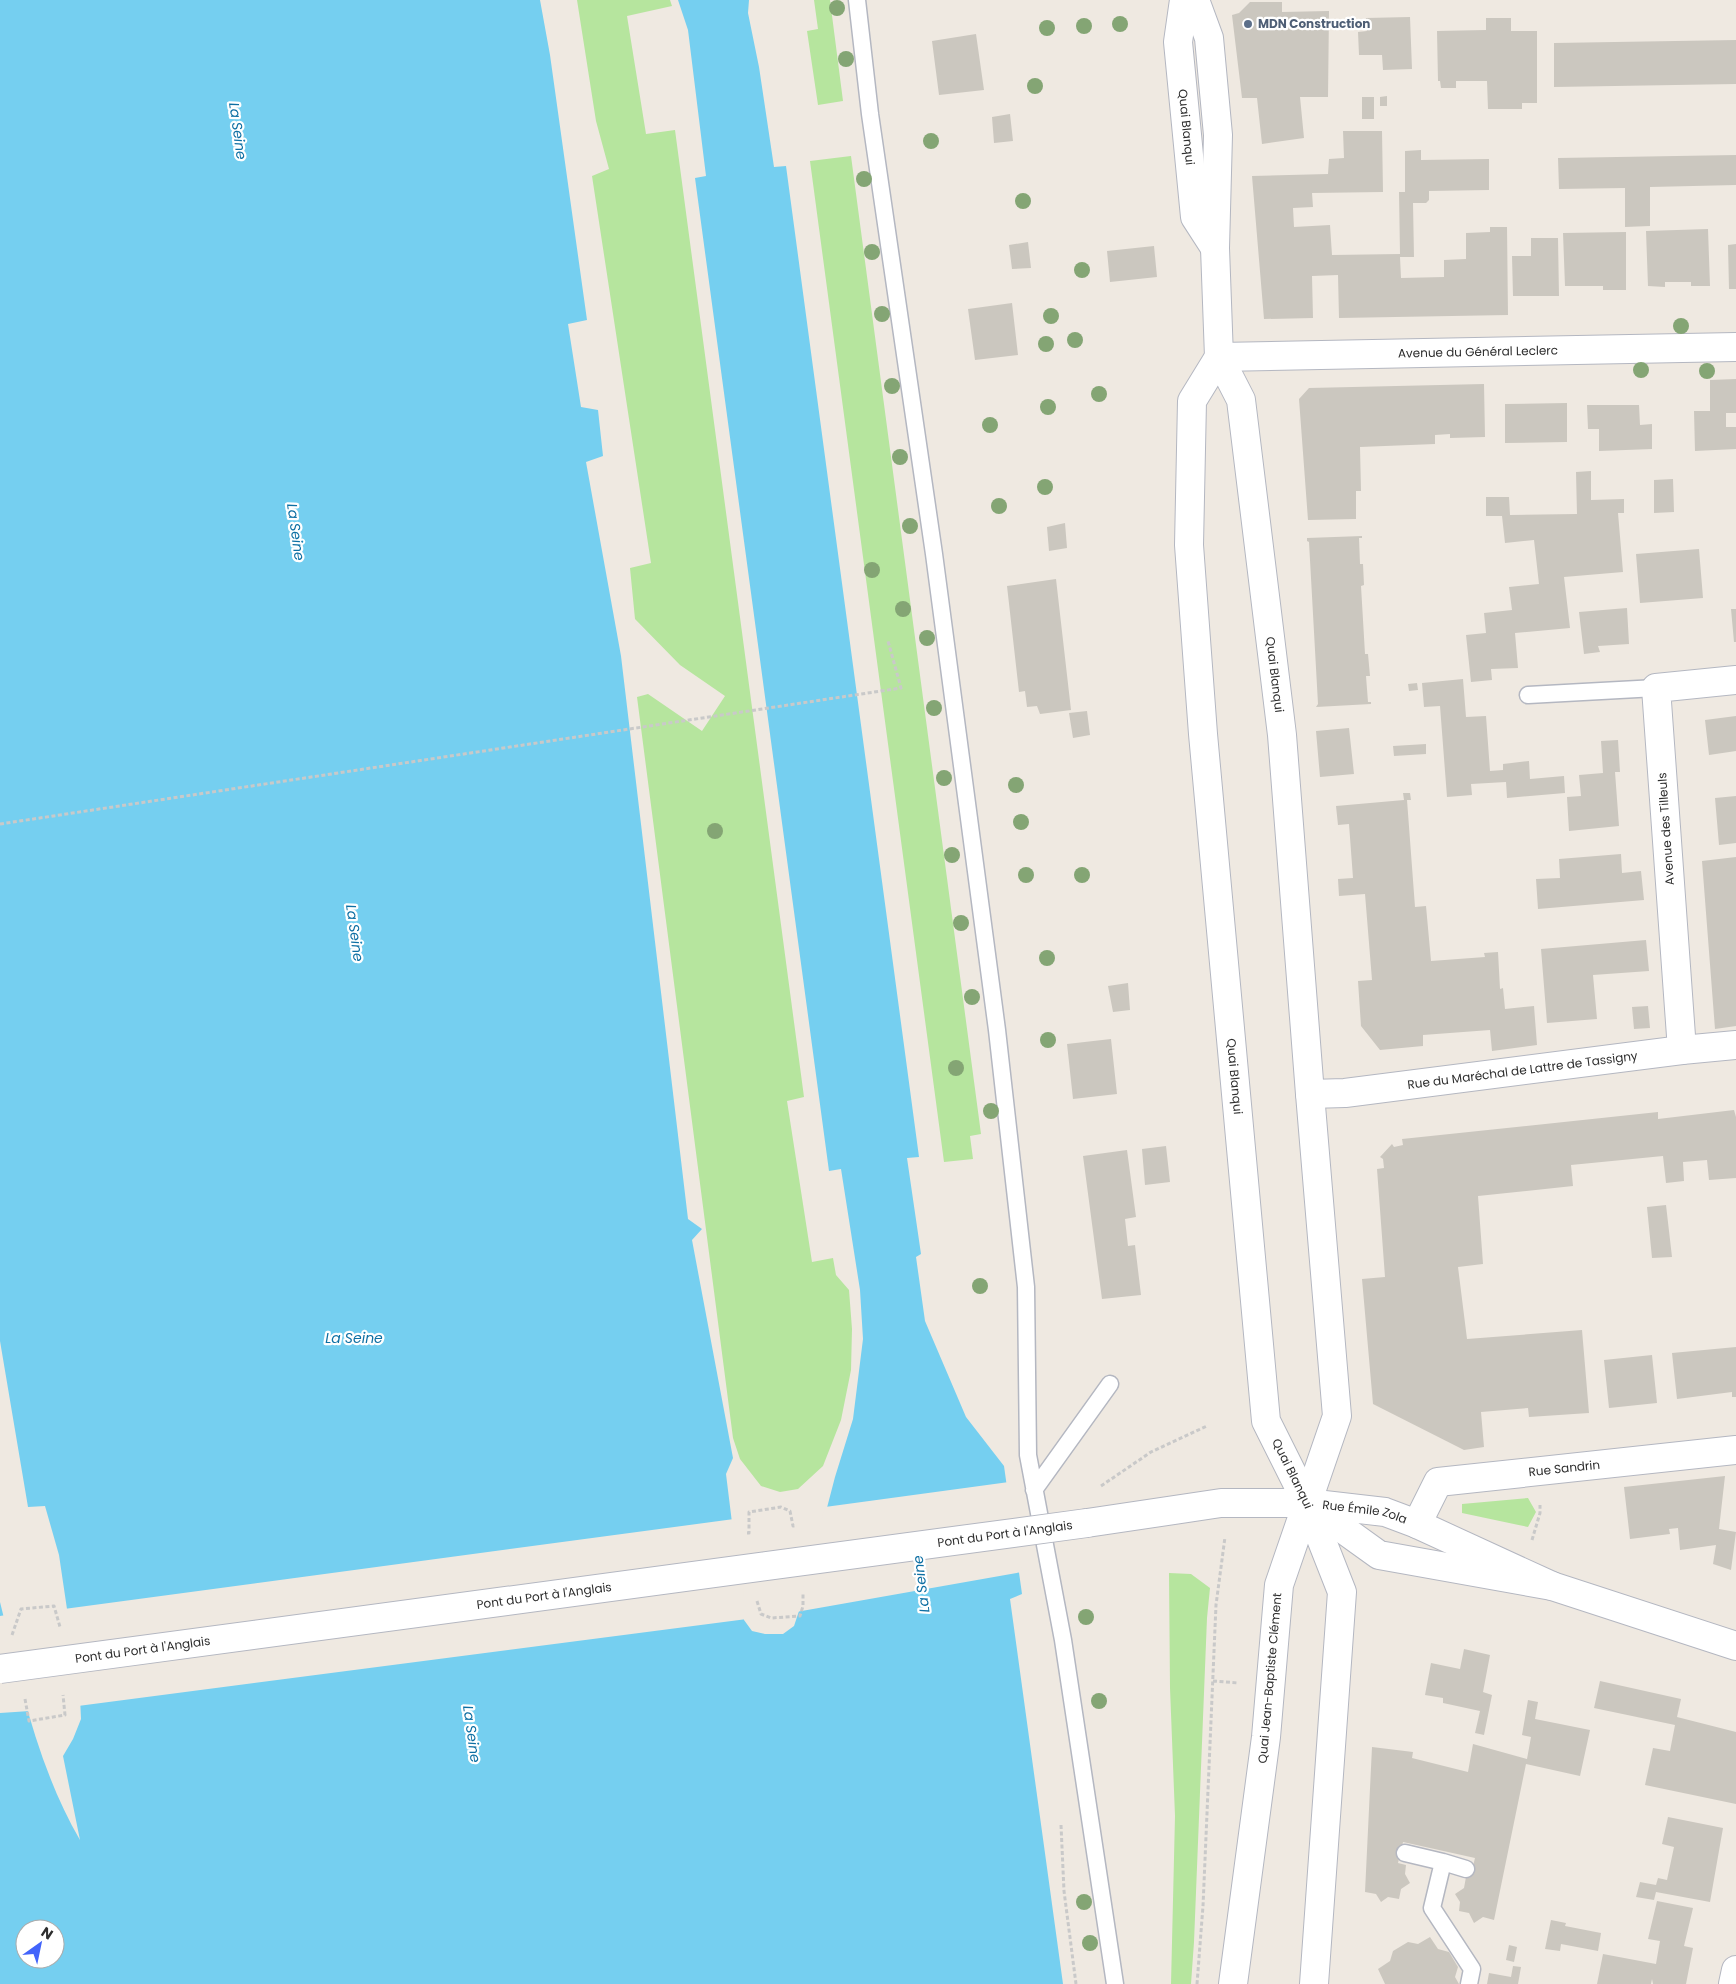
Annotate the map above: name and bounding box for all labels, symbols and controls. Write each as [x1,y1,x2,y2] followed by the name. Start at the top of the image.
[1258,15,1370,32] place label: MDN Construction
[1242,18,1254,30] marker: MDN Construction
[1175,88,1199,166] street label: Quai Blanqui
[224,101,252,161] water label: La Seine
[1398,341,1558,362] street label: Avenue du Général Leclerc
[282,502,310,562] water label: La Seine
[1262,636,1288,714] street label: Quai Blanqui
[1653,772,1678,886] street label: Avenue des Tilleuls
[341,903,369,963] water label: La Seine
[1223,1038,1247,1115] street label: Quai Blanqui
[1406,1047,1639,1093] street label: Rue du Maréchal de Lattre de Tassigny
[325,1328,383,1348] water label: La Seine
[1268,1436,1317,1511] street label: Quai Blanqui
[1528,1456,1601,1480] street label: Rue Sandrin
[1321,1496,1410,1528] street label: Rue Émile Zola
[936,1516,1073,1551] street label: Pont du Port à l'Anglais
[908,1554,934,1614] water label: La Seine
[475,1578,613,1613] street label: Pont du Port à l'Anglais
[1254,1592,1285,1764] street label: Quai Jean-Baptiste Clément
[74,1632,211,1667] street label: Pont du Port à l'Anglais
[458,1704,486,1764] water label: La Seine
[15,1919,65,1969] north arrow
[37,1922,57,1944] text: N

